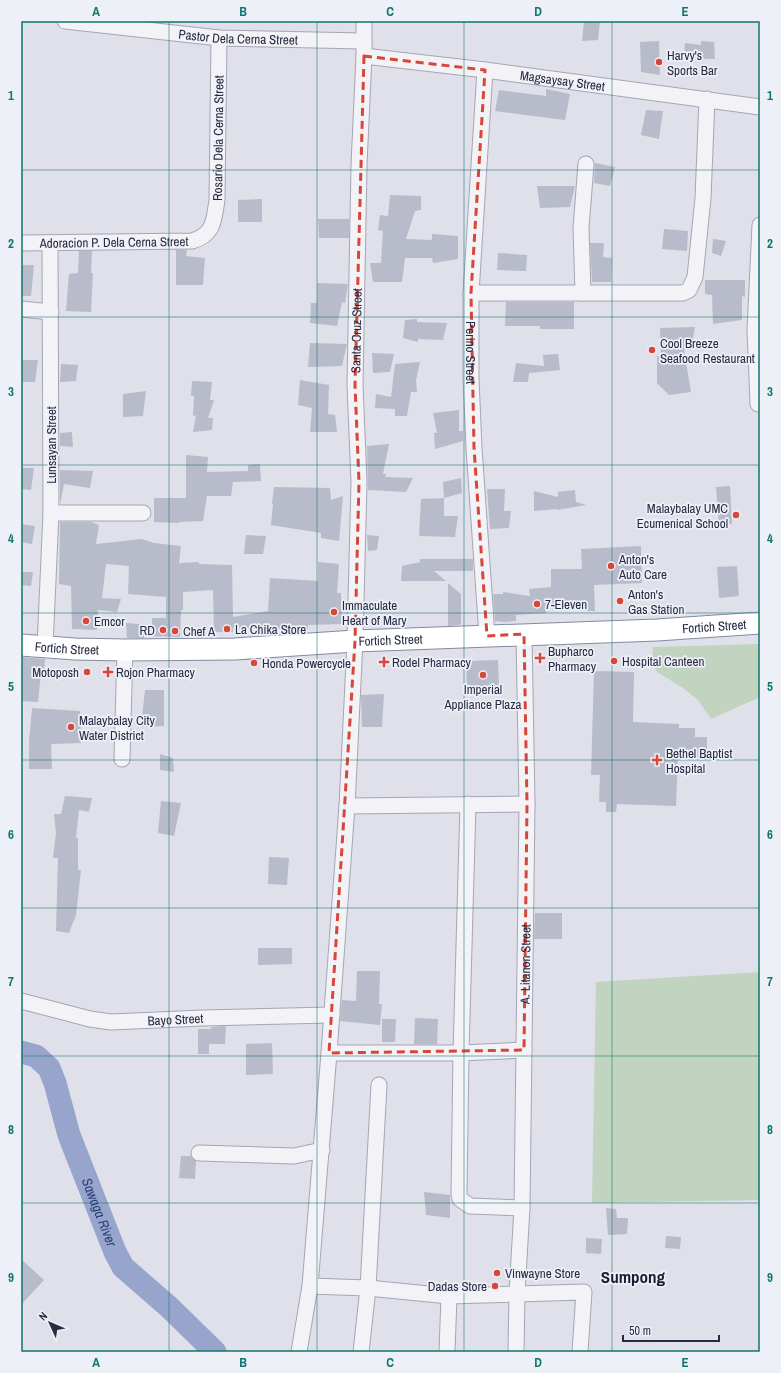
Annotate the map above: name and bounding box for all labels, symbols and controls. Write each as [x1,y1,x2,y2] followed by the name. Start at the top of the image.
[92,3,100,20] text: A
[239,3,247,20] text: B
[386,3,394,20] text: C
[534,3,542,20] text: D
[681,3,689,20] text: E
[178,26,298,49] street label: Pastor Dela Cerna Street
[667,47,718,79] place label: Harvy's Sports Bar
[654,57,664,67] marker: Harvy's Sports Bar
[519,67,606,95] street label: Magsaysay Street
[209,75,228,201] street label: Rosario Dela Cerna Street
[8,87,14,104] text: 1
[767,87,773,104] text: 1
[38,233,189,252] street label: Adoracion P. Dela Cerna Street
[8,235,14,252] text: 2
[767,235,773,252] text: 2
[347,288,366,373] street label: Santa Cruz Street
[462,321,479,384] street label: Perino Street
[660,335,755,367] place label: Cool Breeze Seafood Restaurant
[647,345,657,355] marker: Cool Breeze Seafood Restaurant
[8,383,14,400] text: 3
[767,383,773,400] text: 3
[43,406,60,484] street label: Lunsayan Street
[637,500,728,532] place label: Malaybalay UMC Ecumenical School
[731,510,741,520] marker: Malaybalay UMC Ecumenical School
[8,530,14,547] text: 4
[767,530,773,547] text: 4
[618,551,667,583] place label: Anton's Auto Care
[606,561,616,571] marker: Anton's Auto Care
[627,586,684,618] place label: Anton's Gas Station
[545,596,587,613] place label: 7-Eleven
[615,596,625,606] marker: Anton's Gas Station
[342,597,407,629] place label: Immaculate Heart of Mary
[532,599,542,609] marker: 7-Eleven
[329,607,339,617] marker: Immaculate Heart of Mary
[94,613,125,630] place label: Emcor
[81,616,91,626] marker: Emcor
[682,616,747,637] street label: Fortich Street
[235,621,306,638] place label: La Chika Store
[140,622,155,639] place label: RD
[183,623,216,640] place label: Chef A
[222,624,232,634] marker: La Chika Store
[158,625,168,635] marker: RD
[170,626,180,636] marker: Chef A
[358,631,423,650] street label: Fortich Street
[34,638,99,658] street label: Fortich Street
[548,643,597,675] place label: Bupharco Pharmacy
[535,653,545,663] marker: Bupharco Pharmacy
[622,653,704,670] place label: Hospital Canteen
[392,654,471,671] place label: Rodel Pharmacy
[262,655,351,672] place label: Honda Powercycle
[609,656,619,666] marker: Hospital Canteen
[379,657,389,667] marker: Rodel Pharmacy
[249,658,259,668] marker: Honda Powercycle
[32,664,79,681] place label: Motoposh
[116,664,195,681] place label: Rojon Pharmacy
[82,667,92,677] marker: Motoposh
[103,667,113,677] marker: Rojon Pharmacy
[478,670,488,680] marker: Imperial Appliance Plaza
[8,678,14,695] text: 5
[767,678,773,695] text: 5
[443,681,522,713] place label: Imperial Appliance Plaza
[79,712,155,744] place label: Malaybalay City Water District
[66,722,76,732] marker: Malaybalay City Water District
[666,745,732,777] place label: Bethel Baptist Hospital
[651,754,663,766] marker: Bethel Baptist Hospital
[8,826,14,843] text: 6
[767,826,773,843] text: 6
[517,924,535,1005] street label: A. Litanon Street
[8,973,14,990] text: 7
[767,973,773,990] text: 7
[147,1010,204,1029] street label: Bayo Street
[8,1121,14,1138] text: 8
[767,1121,773,1138] text: 8
[78,1175,121,1250] water label: Sawaga River
[505,1265,580,1282] place label: Vinwayne Store
[601,1265,666,1288] district label: Sumpong
[492,1268,502,1278] marker: Vinwayne Store
[8,1269,14,1286] text: 9
[767,1269,773,1286] text: 9
[428,1278,487,1295] place label: Dadas Store
[490,1281,500,1291] marker: Dadas Store
[30,1303,70,1343] north arrow
[36,1309,50,1323] text: N
[623,1317,719,1343] scale bar
[629,1323,651,1339] text: 50 m
[92,1354,100,1371] text: A
[239,1354,247,1371] text: B
[386,1354,394,1371] text: C
[534,1354,542,1371] text: D
[681,1354,689,1371] text: E

